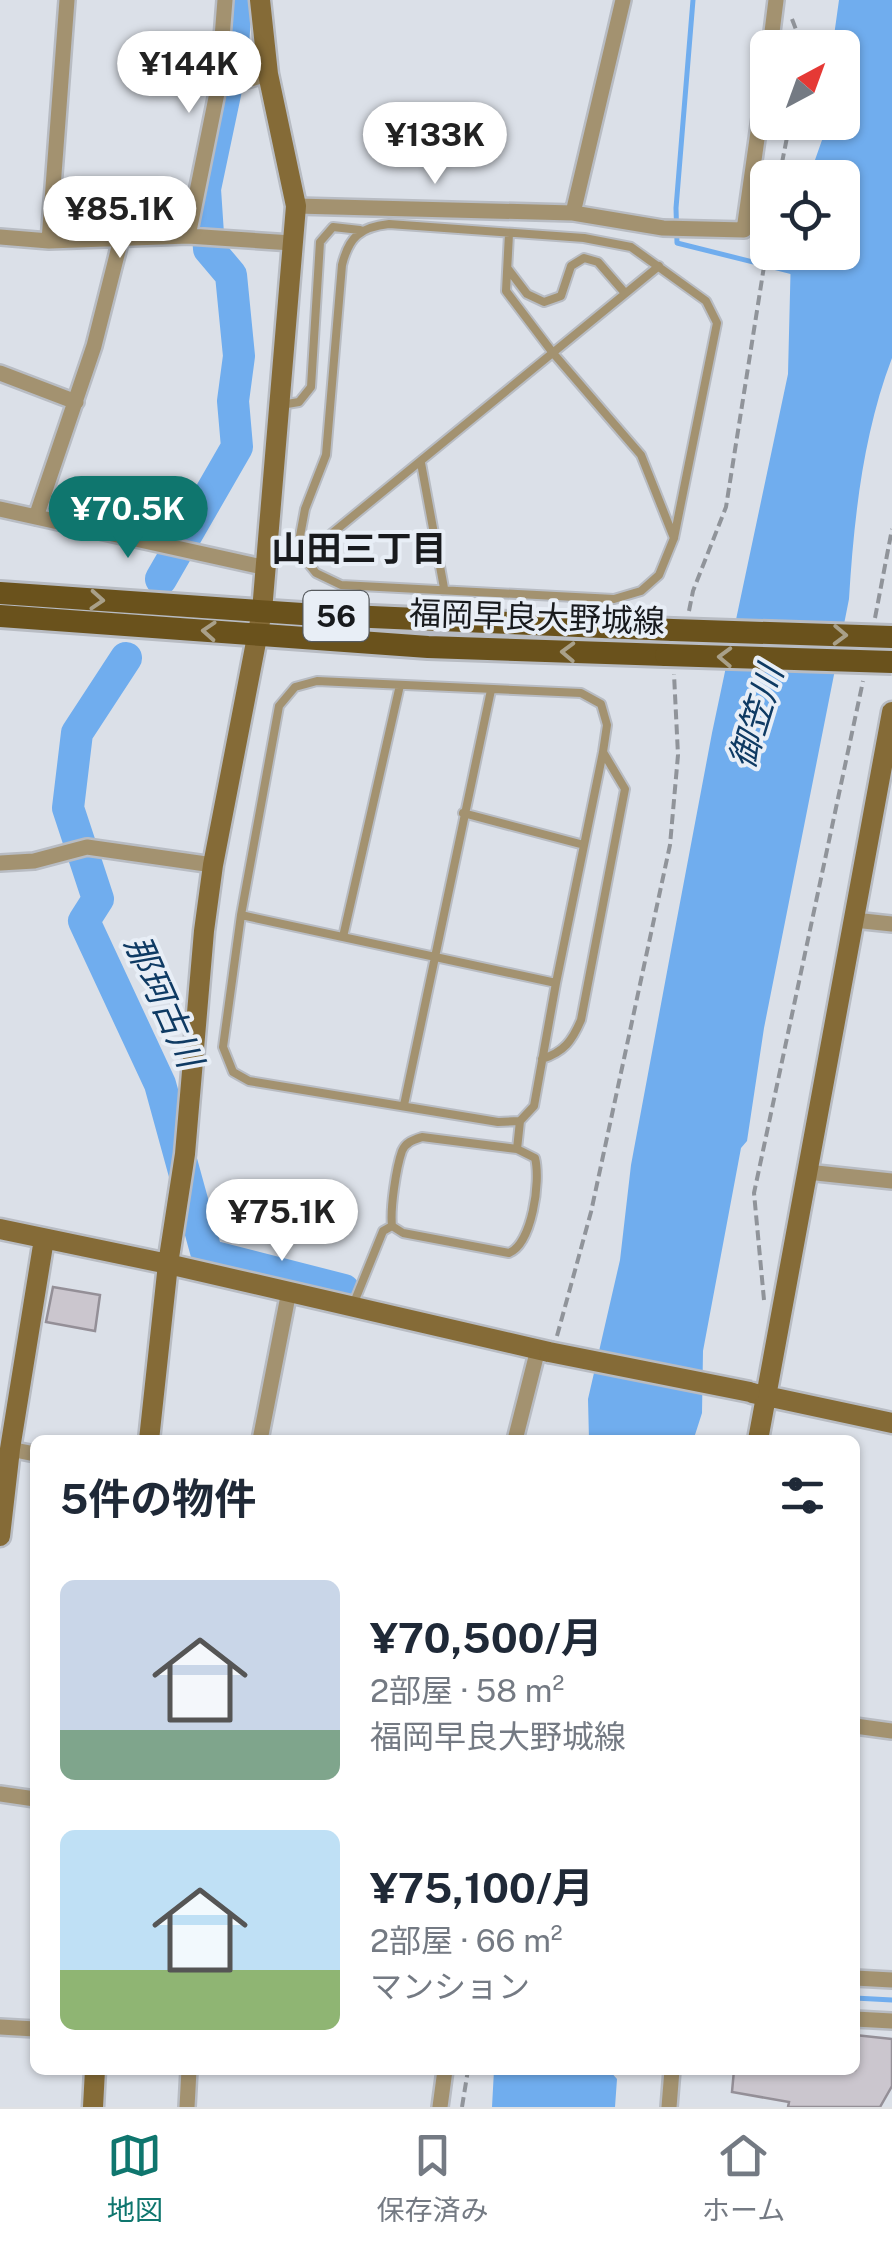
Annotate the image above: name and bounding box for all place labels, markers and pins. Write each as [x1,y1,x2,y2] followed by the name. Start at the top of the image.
[119,31,259,116] pin: ¥144K
[365,102,505,187] pin: ¥133K
[39,176,201,261] pin: ¥85.1K
[47,476,209,561] pin: ¥70.5K
[201,1179,363,1264] pin: ¥75.1K

